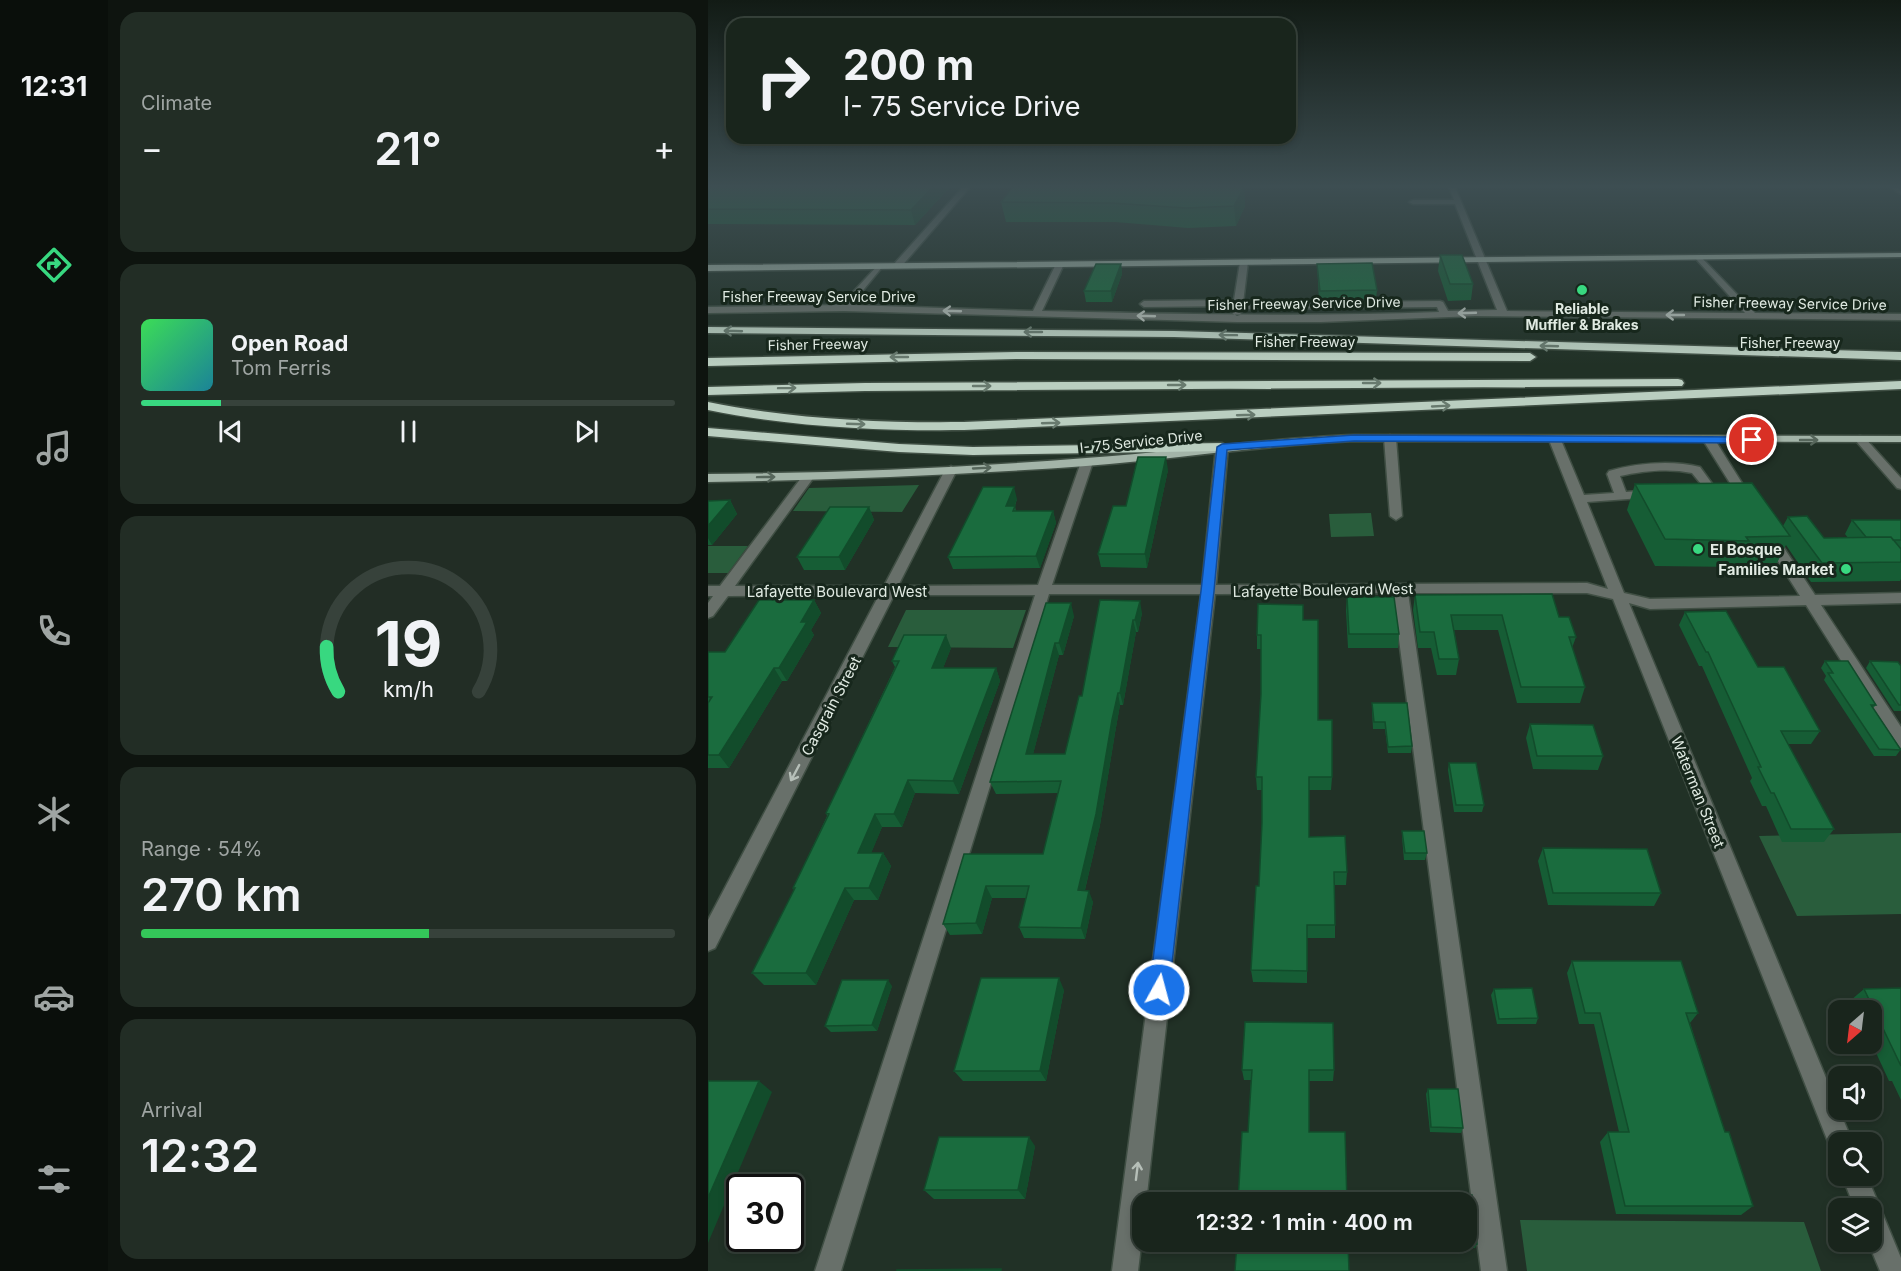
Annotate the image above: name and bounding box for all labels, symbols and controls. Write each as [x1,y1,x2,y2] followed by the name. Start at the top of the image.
[843,39,974,90] text: 200 m
[744,42,822,120] icon: right
[21,70,87,103] text: 12:31
[843,90,1080,123] text: I- 75 Service Drive
[141,91,212,115] text: Climate
[374,121,442,176] text: 21°
[141,128,163,168] text: −
[653,128,675,168] text: +
[33,244,75,286] icon: directions
[1575,283,1589,297] marker: Reliable Muffler & Brakes
[722,288,916,305] street label: Fisher Freeway Service Drive
[1207,293,1401,313] street label: Fisher Freeway Service Drive
[1693,293,1887,313] street label: Fisher Freeway Service Drive
[1525,300,1639,333] place label: Reliable Muffler & Brakes
[942,305,962,317] one-way arrow
[1458,308,1478,319] one-way arrow
[1665,309,1685,321] one-way arrow
[1137,311,1157,322] one-way arrow
[723,326,743,337] one-way arrow
[1023,326,1043,338] one-way arrow
[1218,329,1238,341] one-way arrow
[231,330,348,356] text: Open Road
[1255,333,1355,350] street label: Fisher Freeway
[1740,334,1840,351] street label: Fisher Freeway
[768,335,869,353] street label: Fisher Freeway
[1539,341,1559,352] one-way arrow
[889,351,909,363] one-way arrow
[231,356,331,380] text: Tom Ferris
[1362,377,1382,389] one-way arrow
[1167,379,1187,390] one-way arrow
[972,380,992,392] one-way arrow
[777,383,797,394] one-way arrow
[1430,400,1450,411] one-way arrow
[1235,409,1255,420] one-way arrow
[1726,414,1777,465] pin
[214,415,247,448] icon: previous
[392,415,425,448] icon: pause
[570,415,603,448] icon: next
[1041,417,1061,428] one-way arrow
[846,418,866,430] one-way arrow
[1735,423,1768,456] icon: arrive
[1079,426,1203,456] street label: I- 75 Service Drive
[33,427,75,469] icon: music
[1799,434,1819,446] one-way arrow
[972,462,992,473] one-way arrow
[756,471,776,483] one-way arrow
[1710,540,1782,559] place label: El Bosque
[1691,542,1705,556] marker: El Bosque
[1718,560,1835,579] place label: Families Market
[1839,562,1853,576] marker: Families Market
[1233,579,1413,601] street label: Lafayette Boulevard West
[747,582,927,601] street label: Lafayette Boulevard West
[374,607,442,682] text: 19
[33,610,75,652] icon: phone
[797,653,865,759] street label: Casgrain Street
[383,677,433,703] text: km/h
[1667,733,1729,851] street label: Waterman Street
[789,764,801,782] one-way arrow
[33,793,75,835] icon: climate
[141,837,262,861] text: Range · 54%
[141,867,301,922] text: 270 km
[1127,958,1191,1022] position arrow
[33,976,75,1018] icon: car
[1828,1000,1882,1054] north arrow
[1828,1000,1882,1252] map controls
[1828,1066,1882,1120] button: sound
[141,1098,203,1122] text: Arrival
[141,1128,259,1183] text: 12:32
[1828,1132,1882,1186] button: search
[33,1158,75,1200] icon: filters
[1131,1162,1142,1182] one-way arrow
[726,1174,804,1252] speed limit sign: 30
[1828,1198,1882,1252] button: layers
[1196,1209,1413,1235] text: 12:32 · 1 min · 400 m

